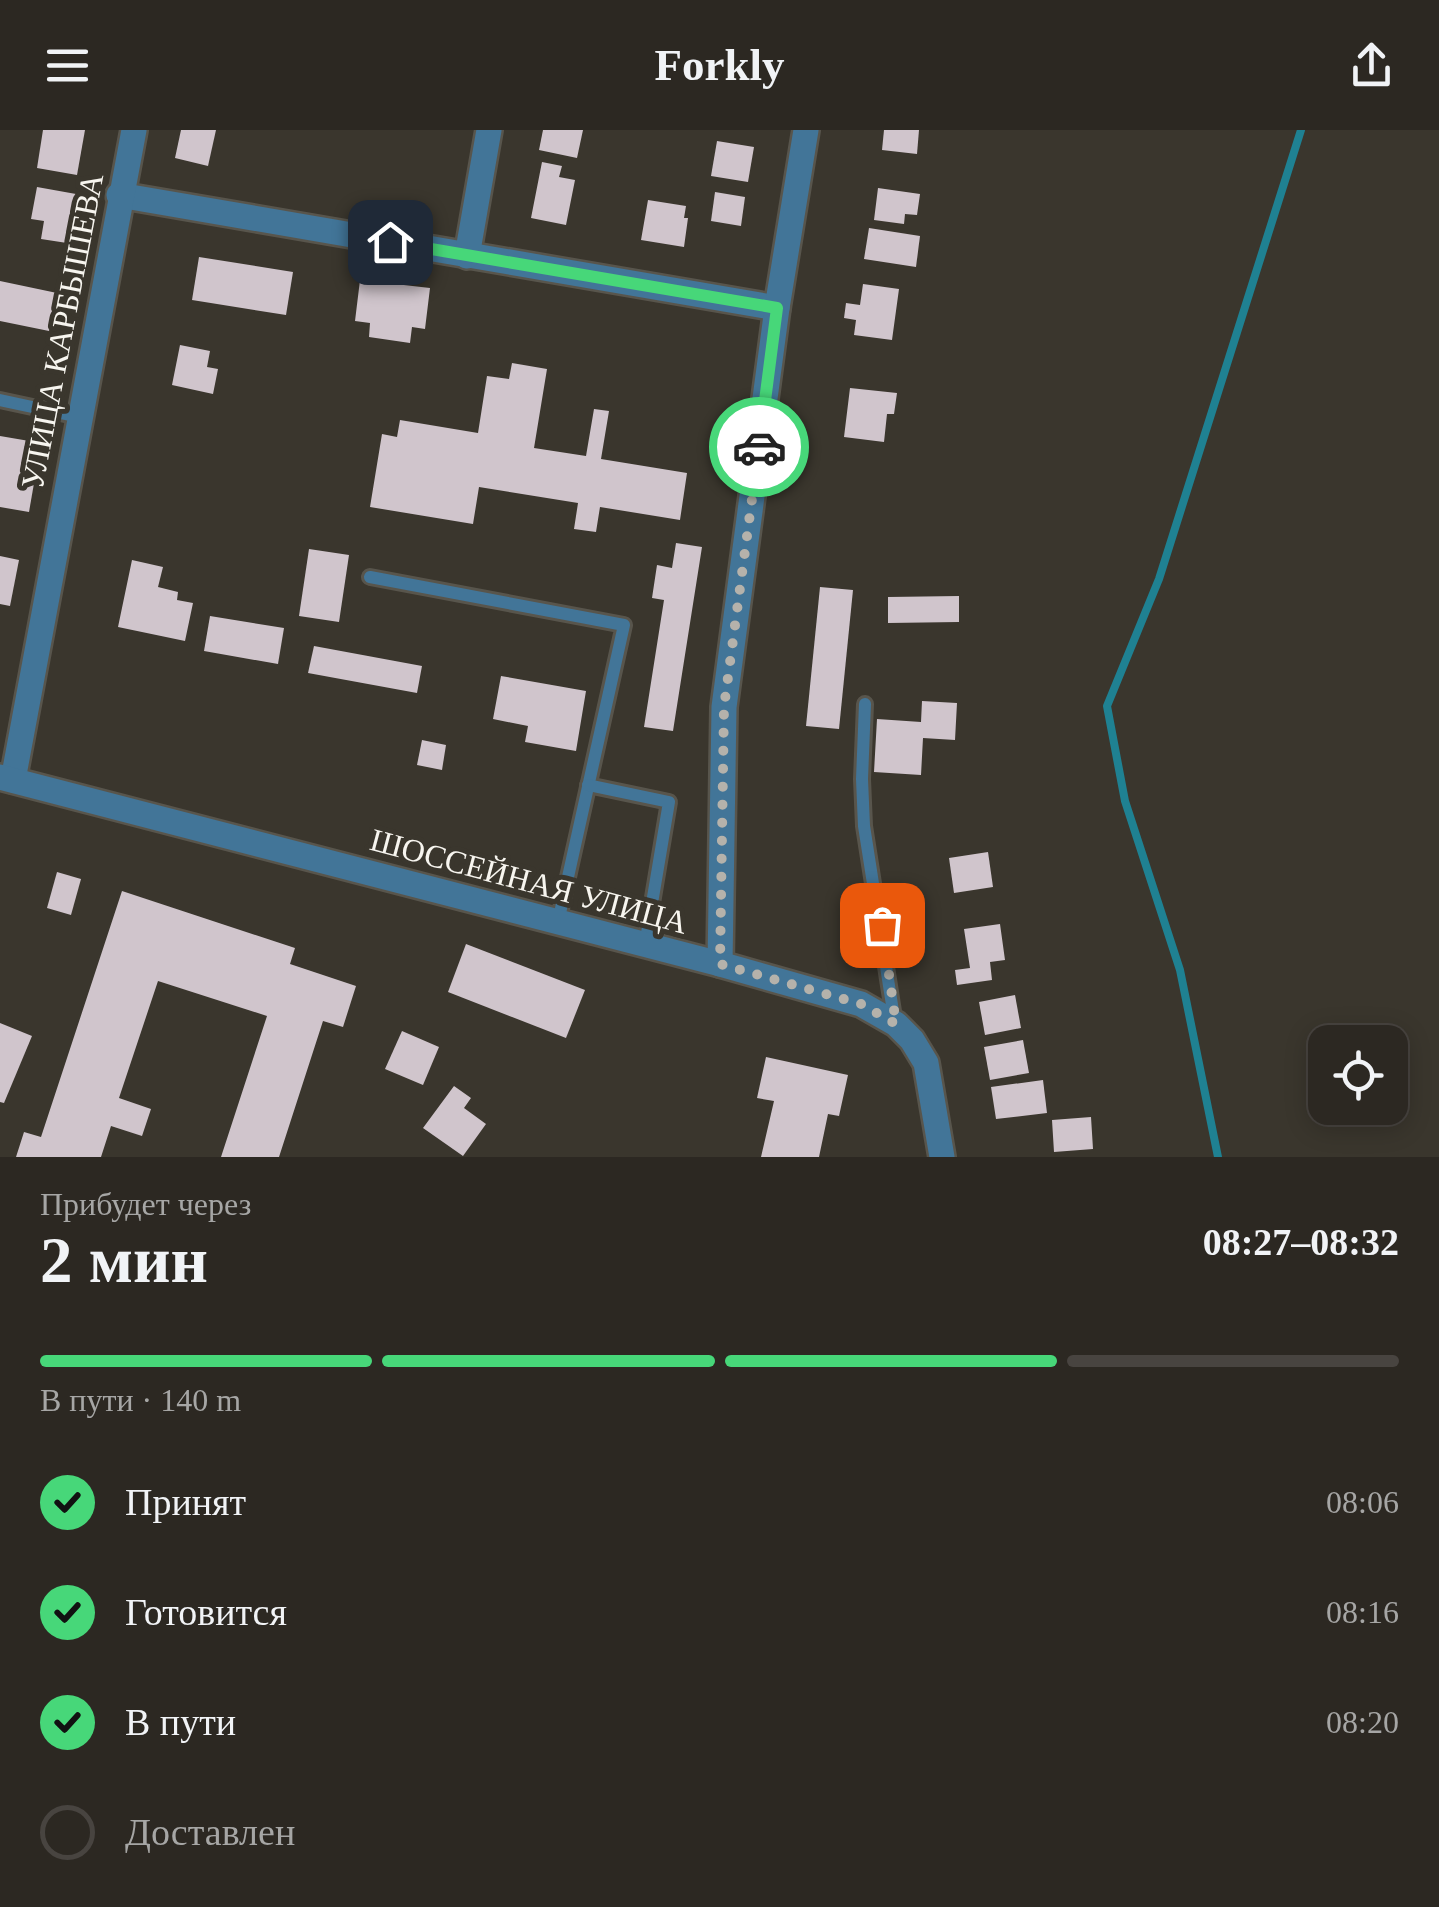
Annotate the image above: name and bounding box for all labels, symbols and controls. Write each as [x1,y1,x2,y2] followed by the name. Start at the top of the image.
[40,38,95,93] icon: menu
[1344,38,1399,93] icon: share
[655,40,785,90] text: Forkly
[14,170,110,492] street label: УЛИЦА КАРБЫШЕВА
[348,200,433,285] pin
[363,215,418,270] icon: home
[709,397,809,497] courier
[732,420,787,475] icon: car
[367,821,691,941] street label: ШОССЕЙНАЯ УЛИЦА
[840,883,925,968] pin
[855,898,910,953] icon: bag
[1308,1025,1408,1125] map controls
[1308,1025,1408,1125] button: locate
[40,1186,251,1222] text: Прибудет через
[1203,1221,1399,1263] text: 08:27–08:32
[40,1224,208,1296] text: 2 мин
[40,1382,241,1418] text: В пути · 140 m
[40,1475,95,1530] icon: check
[125,1481,246,1523] text: Принят
[1326,1484,1399,1520] text: 08:06
[40,1585,95,1640] icon: check
[125,1591,287,1633] text: Готовится
[1326,1594,1399,1630] text: 08:16
[40,1695,95,1750] icon: check
[125,1701,236,1743] text: В пути
[1326,1704,1399,1740] text: 08:20
[125,1811,295,1853] text: Доставлен

